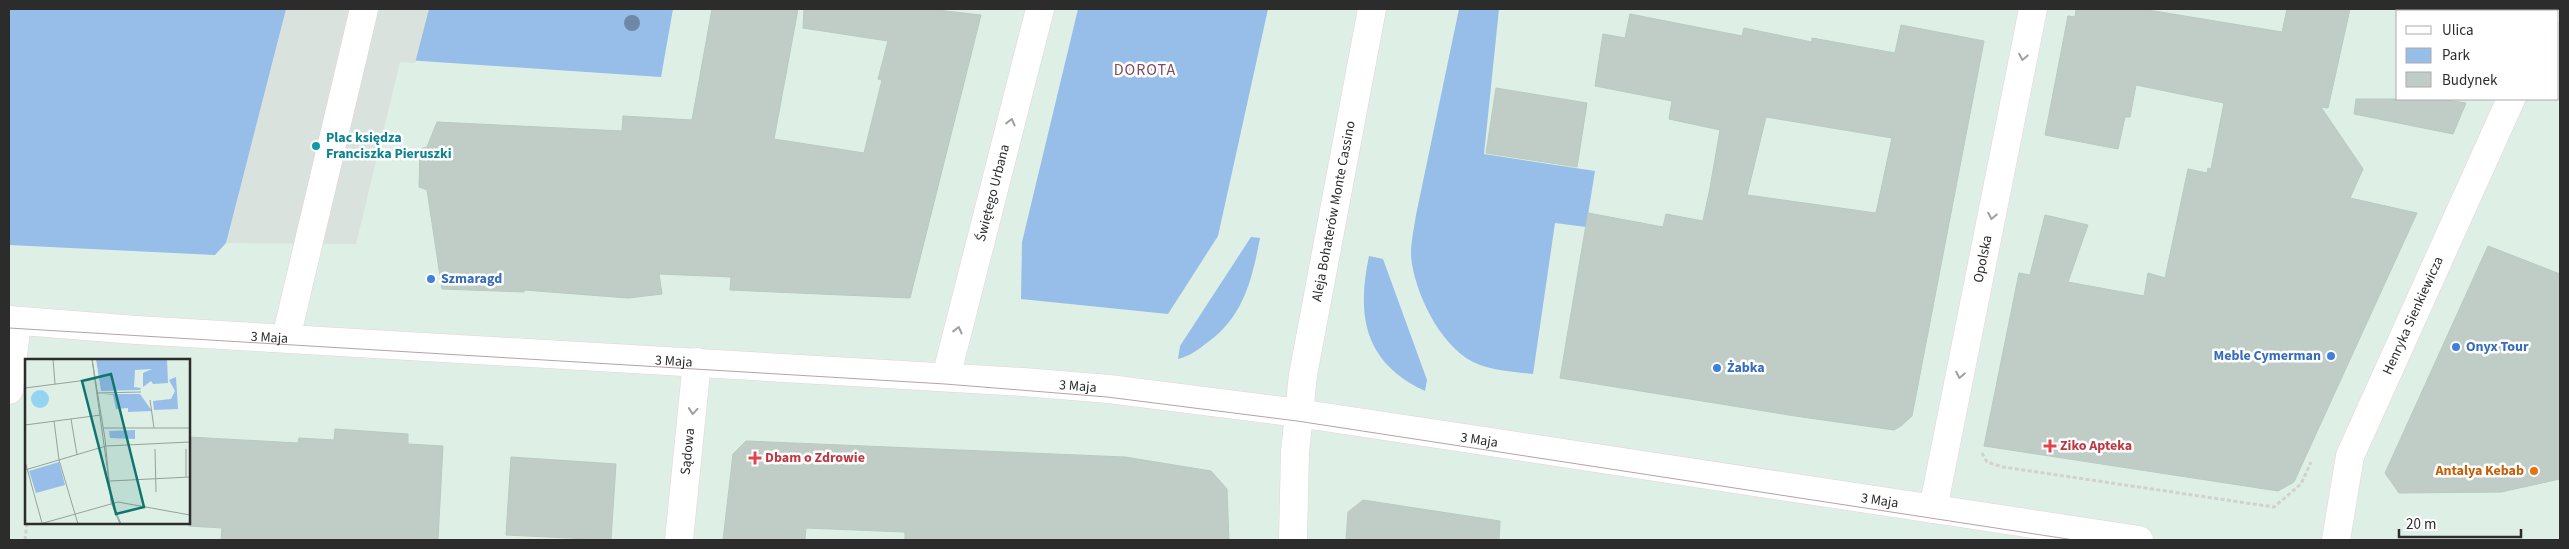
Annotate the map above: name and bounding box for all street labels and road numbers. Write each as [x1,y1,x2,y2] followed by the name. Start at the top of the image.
[1307,119,1361,303] street label: Aleja Bohaterów Monte Cassino
[971,142,1015,244] street label: Świętego Urbana
[1968,233,1998,284] street label: Opolska
[2378,253,2449,378] street label: Henryka Sienkiewicza
[250,327,289,349] street label: 3 Maja
[654,350,693,373] street label: 3 Maja
[1058,375,1097,398] street label: 3 Maja
[676,427,700,476] street label: Sądowa
[1459,428,1499,453] street label: 3 Maja
[1860,488,1900,514] street label: 3 Maja

